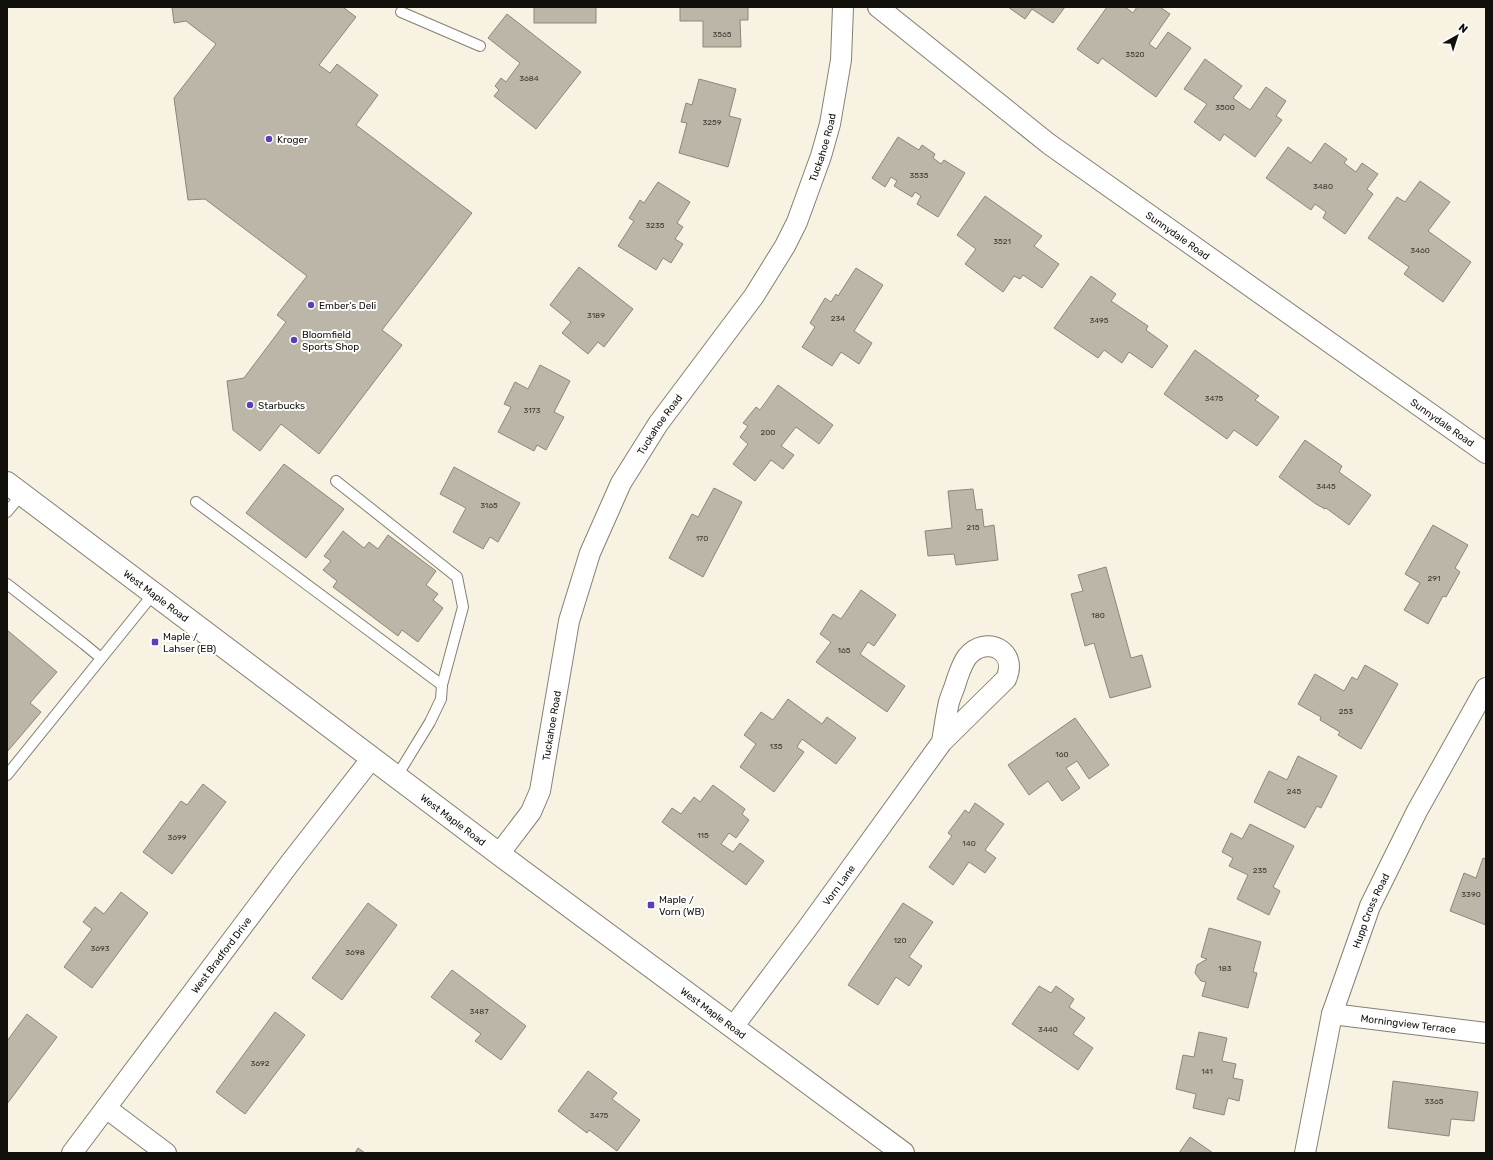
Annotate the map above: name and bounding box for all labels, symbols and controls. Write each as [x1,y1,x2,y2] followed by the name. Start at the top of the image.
[1437,16,1477,56] north arrow
[1456,21,1470,36] text: N
[712,30,732,39] house number: 3565
[1125,50,1145,59] house number: 3520
[519,74,539,83] house number: 3684
[1215,103,1235,112] house number: 3500
[807,112,839,184] street label: Tuckahoe Road
[703,118,722,127] house number: 3259
[264,134,274,144] marker: Kroger
[277,134,308,146] place label: Kroger
[909,171,929,180] house number: 3535
[1313,182,1333,191] house number: 3480
[1143,209,1212,263] street label: Sunnydale Road
[645,221,665,230] house number: 3235
[993,237,1011,246] house number: 3521
[1410,246,1430,255] house number: 3460
[306,300,316,310] marker: Ember's Deli
[319,300,376,312] place label: Ember's Deli
[587,311,605,320] house number: 3189
[831,314,845,323] house number: 234
[1089,316,1109,325] house number: 3495
[302,329,359,353] place label: Bloomfield Sports Shop
[289,335,299,345] marker: Bloomfield Sports Shop
[635,392,685,457] street label: Tuckahoe Road
[1205,394,1223,403] house number: 3475
[1408,396,1476,450] street label: Sunnydale Road
[245,400,255,410] marker: Starbucks
[258,400,305,412] place label: Starbucks
[524,406,541,415] house number: 3173
[761,428,775,437] house number: 200
[1316,482,1336,491] house number: 3445
[480,501,498,510] house number: 3165
[967,523,980,532] house number: 215
[696,534,708,543] house number: 170
[121,568,191,625] street label: West Maple Road
[1428,574,1440,583] house number: 291
[1091,611,1105,620] house number: 180
[163,631,216,655] place label: Maple / Lahser (EB)
[150,637,160,647] marker: Maple / Lahser (EB)
[838,646,851,655] house number: 165
[540,690,564,762] street label: Tuckahoe Road
[1339,707,1353,716] house number: 253
[770,742,783,751] house number: 135
[1055,750,1069,759] house number: 160
[1287,787,1301,796] house number: 245
[418,792,488,849] street label: West Maple Road
[697,831,709,840] house number: 115
[167,833,187,842] house number: 3699
[962,839,976,848] house number: 140
[821,863,858,908] street label: Vorn Lane
[1253,866,1267,875] house number: 235
[1351,872,1392,950] street label: Hupp Cross Road
[1461,890,1481,899] house number: 3390
[659,894,704,918] place label: Maple / Vorn (WB)
[646,900,656,910] marker: Maple / Vorn (WB)
[189,914,255,996] street label: West Bradford Drive
[893,936,907,945] house number: 120
[90,944,110,953] house number: 3693
[345,948,365,957] house number: 3698
[1218,964,1232,973] house number: 183
[678,985,748,1042] street label: West Maple Road
[470,1007,488,1016] house number: 3487
[1360,1013,1457,1036] street label: Morningview Terrace
[1038,1025,1058,1034] house number: 3440
[250,1059,270,1068] house number: 3692
[1201,1067,1213,1076] house number: 141
[1424,1097,1444,1106] house number: 3365
[590,1111,608,1120] house number: 3475

